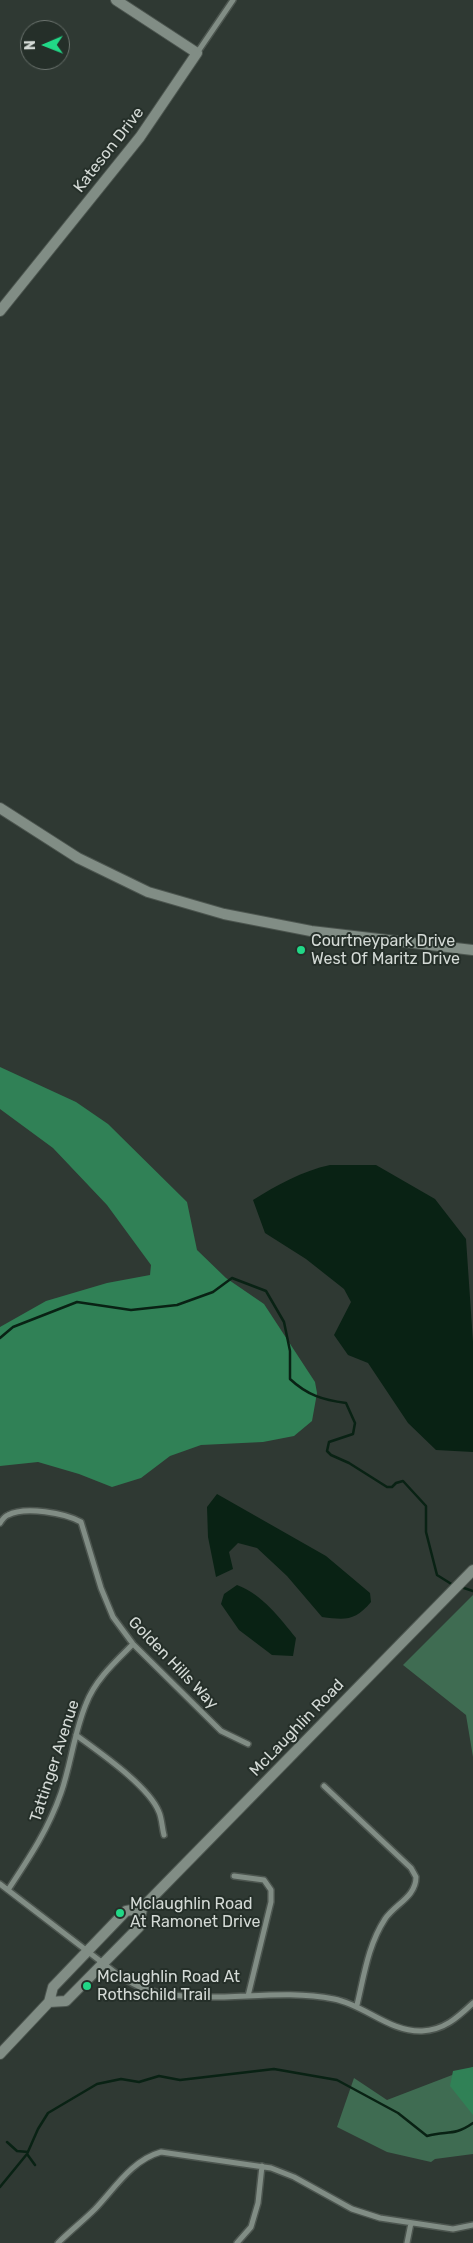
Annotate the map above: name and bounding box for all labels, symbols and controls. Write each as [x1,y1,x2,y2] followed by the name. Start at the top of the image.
[20,20,70,70] north arrow
[22,40,39,50] text: N
[70,104,148,196] street label: Kateson Drive
[311,931,460,969] place label: Courtneypark Drive West Of Maritz Drive
[295,944,307,956] marker: Courtneypark Drive West Of Maritz Drive
[124,1613,222,1713] street label: Golden Hills Way
[246,1675,348,1781] street label: McLaughlin Road
[26,1698,84,1824] street label: Tattinger Avenue
[130,1894,260,1932] place label: Mclaughlin Road At Ramonet Drive
[114,1907,126,1919] marker: Mclaughlin Road At Ramonet Drive
[97,1967,240,2005] place label: Mclaughlin Road At Rothschild Trail
[81,1980,93,1992] marker: Mclaughlin Road At Rothschild Trail

